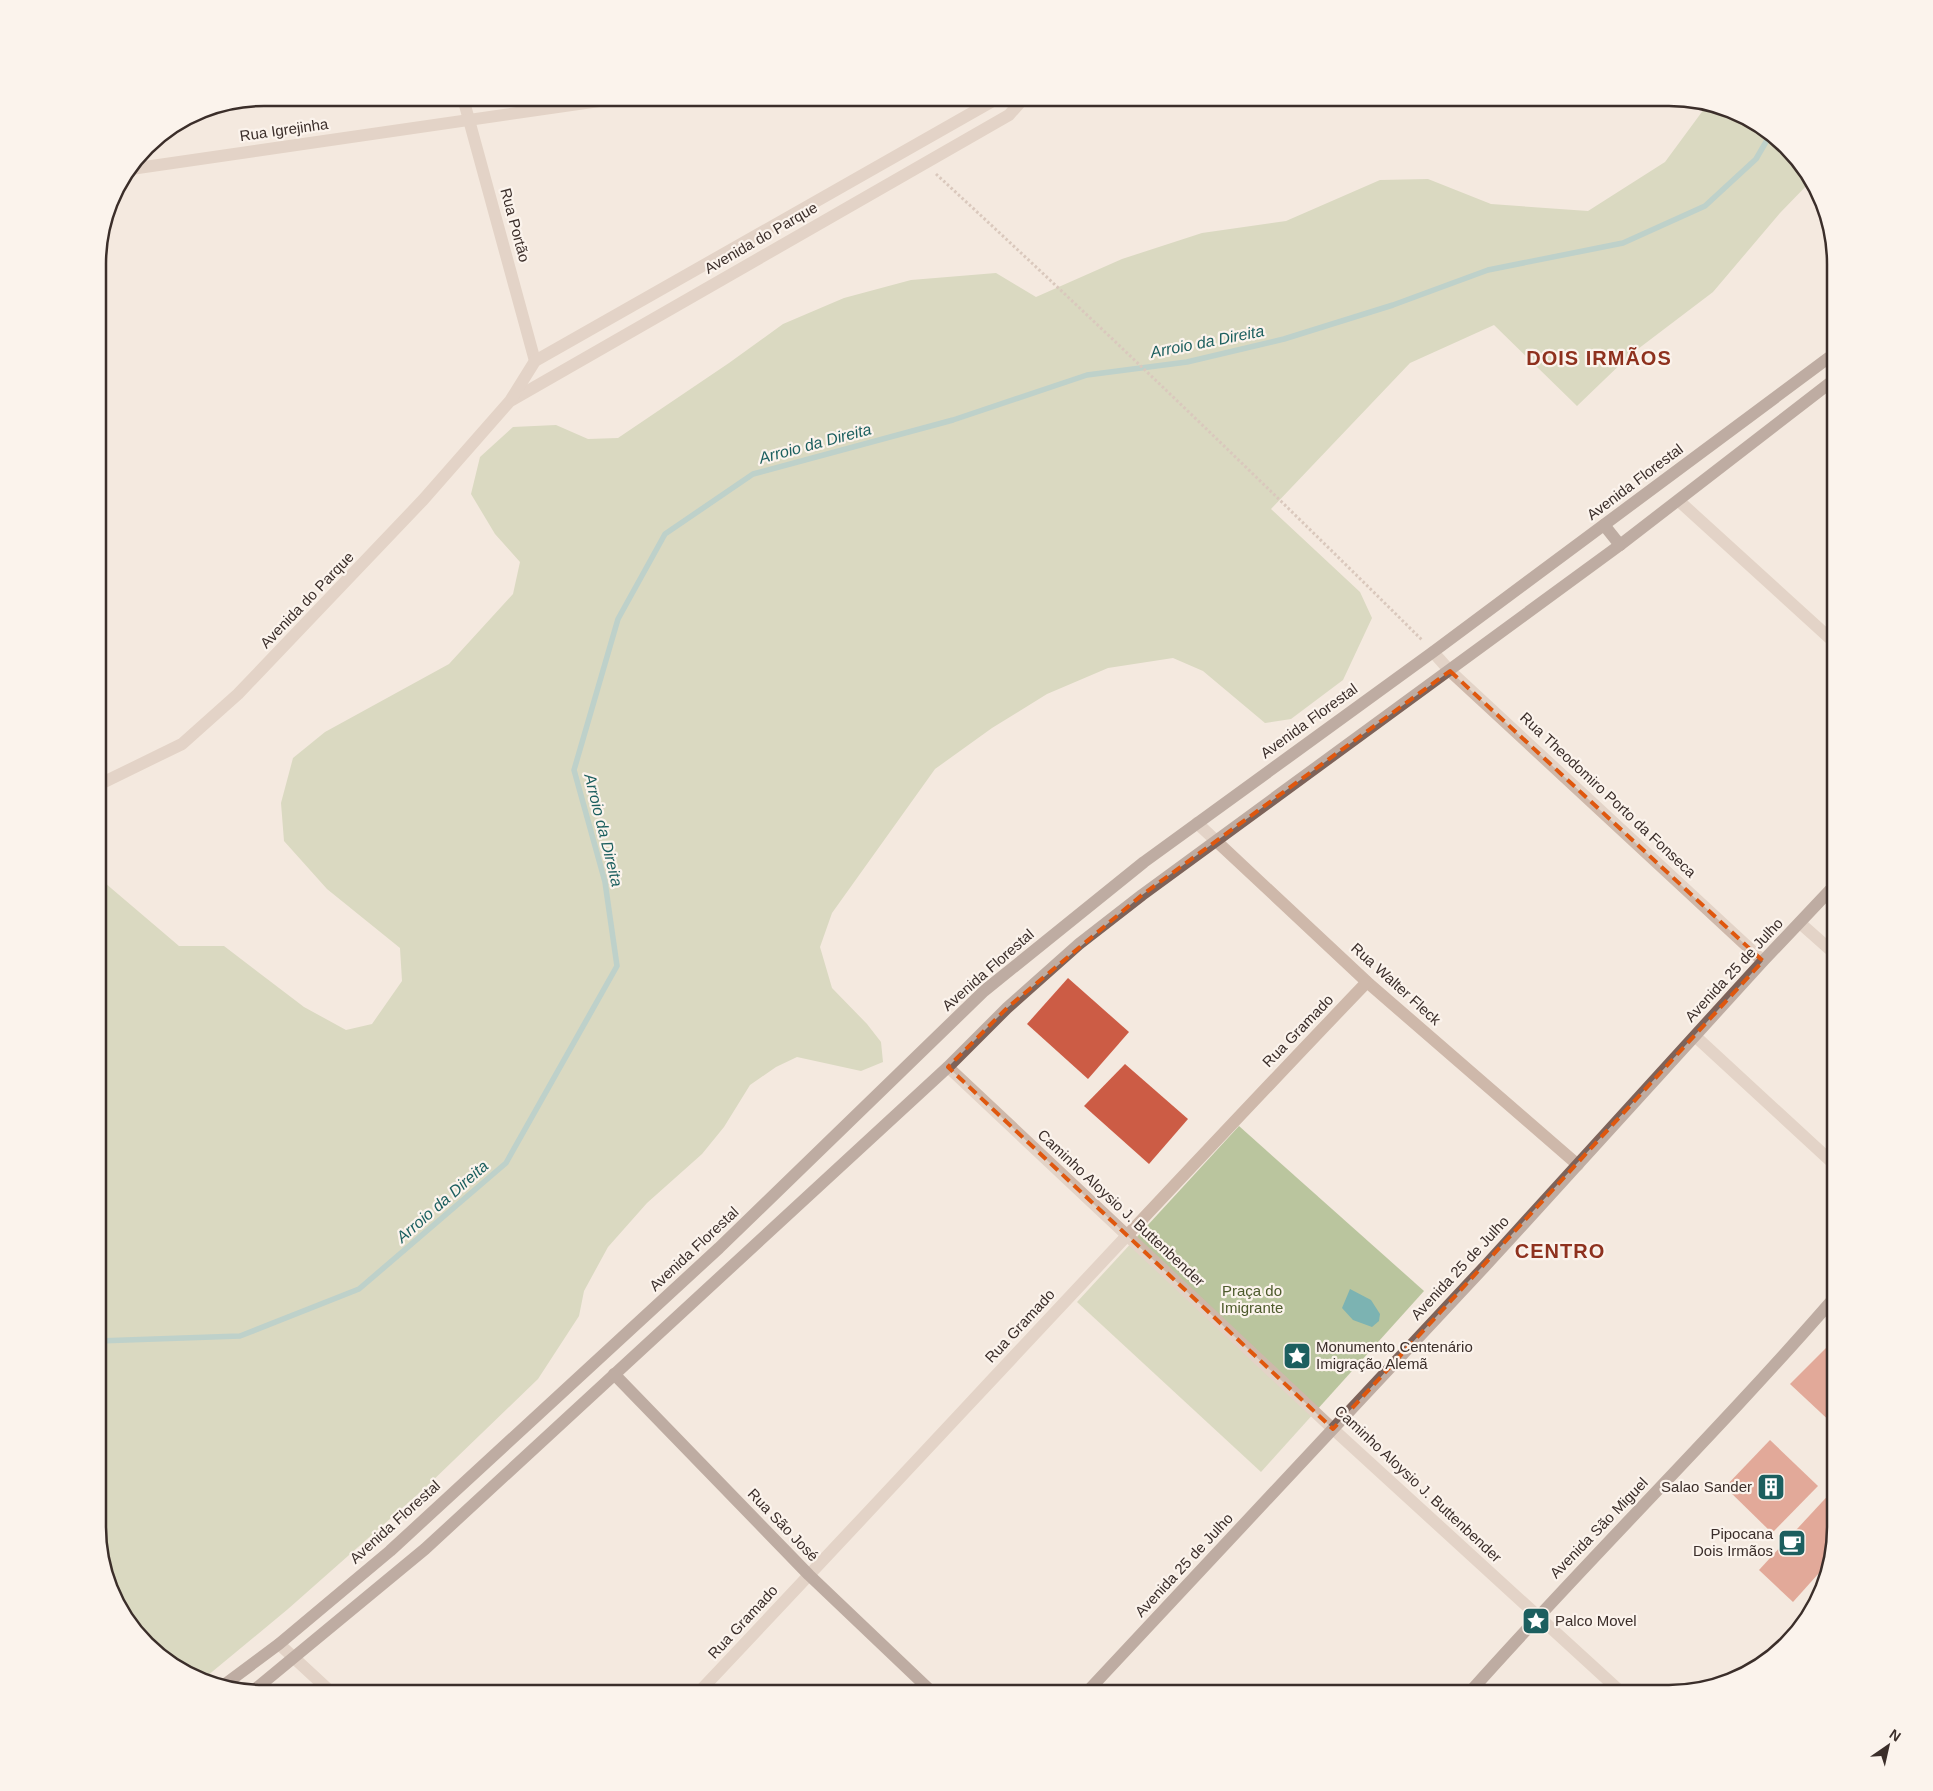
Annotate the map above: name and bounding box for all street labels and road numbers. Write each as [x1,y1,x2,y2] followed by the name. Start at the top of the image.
[239,115,330,144] street label: Rua Igrejinha
[497,186,534,264] street label: Rua Portão
[701,198,820,277] street label: Avenida do Parque
[1583,440,1686,523] street label: Avenida Florestal
[256,548,357,651] street label: Avenida do Parque
[1257,680,1360,761] street label: Avenida Florestal
[1517,709,1700,881] street label: Rua Theodomiro Porto da Fonseca
[1681,914,1786,1025] street label: Avenida 25 de Julho
[938,925,1037,1014] street label: Avenida Florestal
[1348,939,1445,1029] street label: Rua Walter Fleck
[1259,991,1336,1070] street label: Rua Gramado
[1034,1126,1208,1289] street label: Caminho Aloysio J. Buttenbender
[646,1203,742,1294] street label: Avenida Florestal
[1407,1212,1512,1323] street label: Avenida 25 de Julho
[981,1285,1058,1366] street label: Rua Gramado
[1331,1402,1505,1565] street label: Caminho Aloysio J. Buttenbender
[1546,1474,1651,1581] street label: Avenida São Miguel
[346,1477,443,1567] street label: Avenida Florestal
[745,1485,822,1564] street label: Rua São José
[1131,1509,1236,1620] street label: Avenida 25 de Julho
[704,1581,781,1662] street label: Rua Gramado

